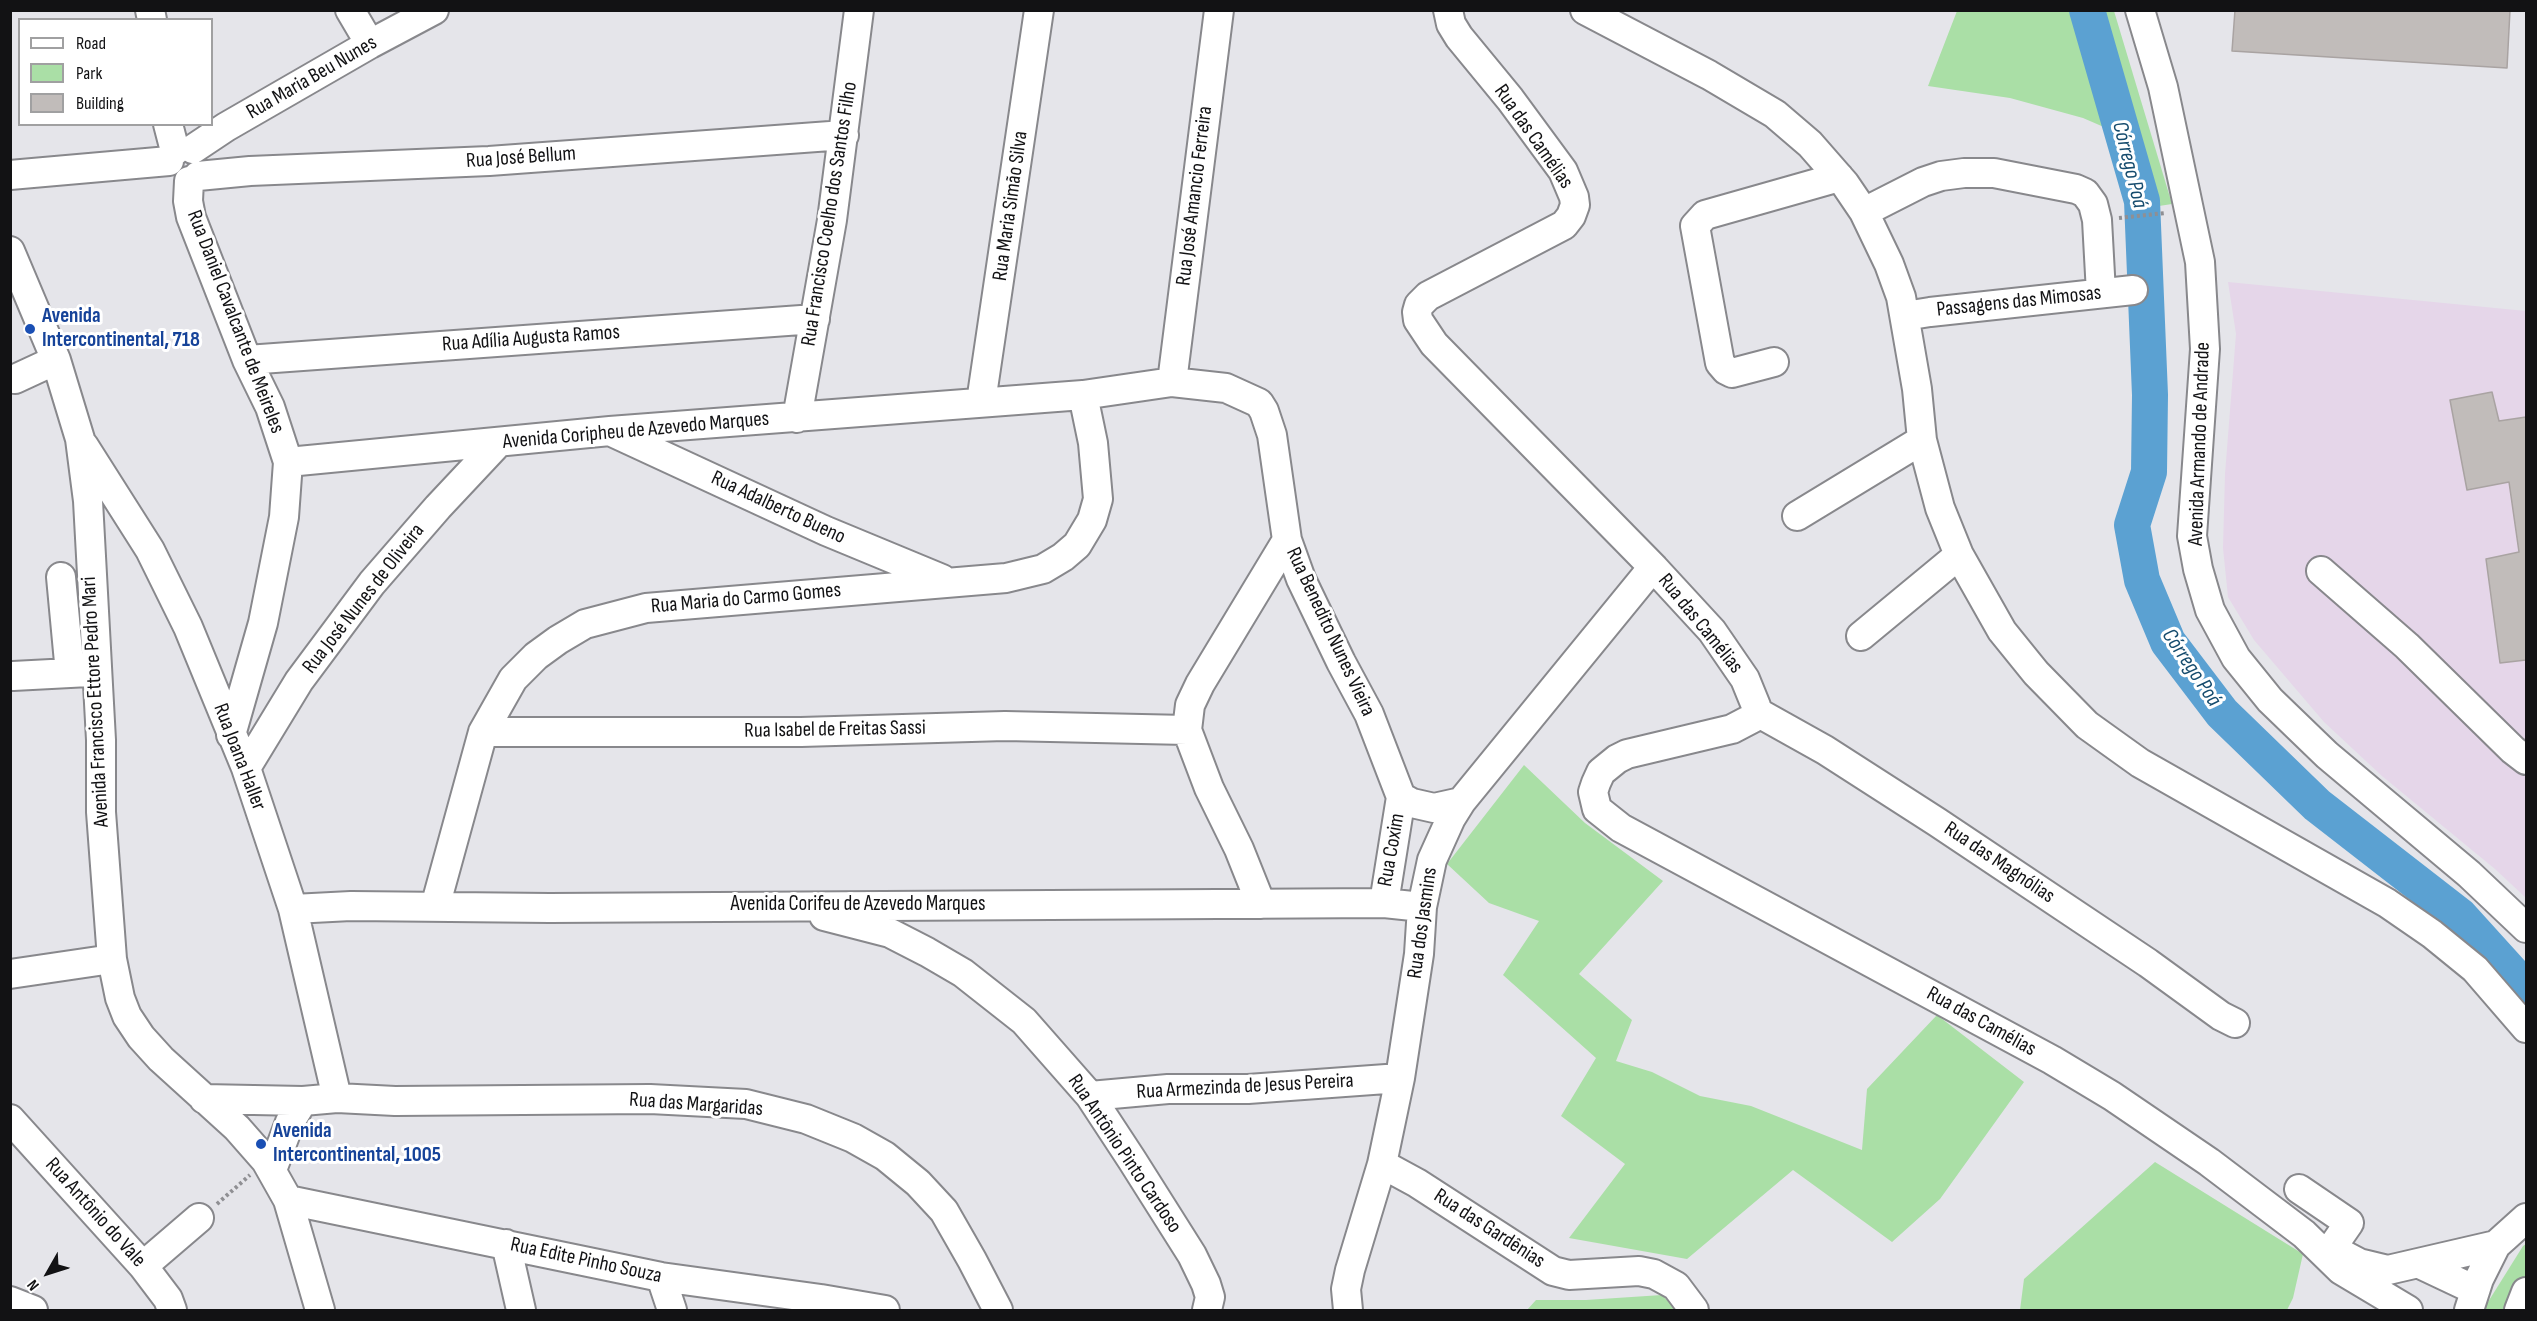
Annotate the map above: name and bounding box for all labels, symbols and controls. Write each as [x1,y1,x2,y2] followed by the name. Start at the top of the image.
[18,18,213,126] legend
[242,31,382,125] street label: Rua Maria Beu Nunes
[76,33,106,54] text: Road
[76,63,102,84] text: Park
[797,80,863,348] street label: Rua Francisco Coelho dos Santos Filho
[1488,80,1578,194] street label: Rua das Camélias
[76,93,124,114] text: Building
[1171,105,1219,287] street label: Rua José Amancio Ferreira
[2106,119,2152,211] water label: Córrego Poá
[988,129,1034,283] street label: Rua Maria Simão Silva
[465,142,577,174] street label: Rua José Bellum
[181,207,289,437] street label: Rua Daniel Cavalcante de Meireles
[1935,281,2103,323] street label: Passagens das Mimosas
[42,304,200,354] place label: Avenida Intercontinental, 718
[441,320,621,358] street label: Rua Adília Augusta Ramos
[23,322,37,336] marker: Avenida Intercontinental, 718
[2184,342,2216,546] street label: Avenida Armando de Andrade
[502,407,770,455] street label: Avenida Coripheu de Azevedo Marques
[707,466,849,550] street label: Rua Adalberto Bueno
[298,519,430,679] street label: Rua José Nunes de Oliveira
[1280,544,1380,720] street label: Rua Benedito Nunes Vieira
[1652,569,1748,679] street label: Rua das Camélias
[77,576,115,828] street label: Avenida Francisco Ettore Pedro Mari
[650,578,842,620] street label: Rua Maria do Carmo Gomes
[2155,624,2227,712] water label: Córrego Poá
[207,700,271,814] street label: Rua Joana Haller
[744,716,926,744] street label: Rua Isabel de Freitas Sassi
[1373,812,1411,888] street label: Rua Coxim
[1939,817,2059,909] street label: Rua das Magnólias
[1403,866,1443,980] street label: Rua dos Jasmins
[730,892,986,918] street label: Avenida Corifeu de Azevedo Marques
[1922,982,2040,1062] street label: Rua das Camélias
[1136,1069,1354,1105] street label: Rua Armezinda de Jesus Pereira
[1062,1070,1186,1238] street label: Rua Antônio Pinto Cardoso
[628,1088,764,1122] street label: Rua das Margaridas
[273,1119,441,1169] place label: Avenida Intercontinental, 1005
[254,1137,268,1151] marker: Avenida Intercontinental, 1005
[39,1153,151,1273] street label: Rua Antônio do Vale
[1429,1184,1549,1274] street label: Rua das Gardênias
[508,1233,664,1289] street label: Rua Edite Pinho Souza
[18,1243,78,1303] north arrow
[24,1275,44,1294] text: N

